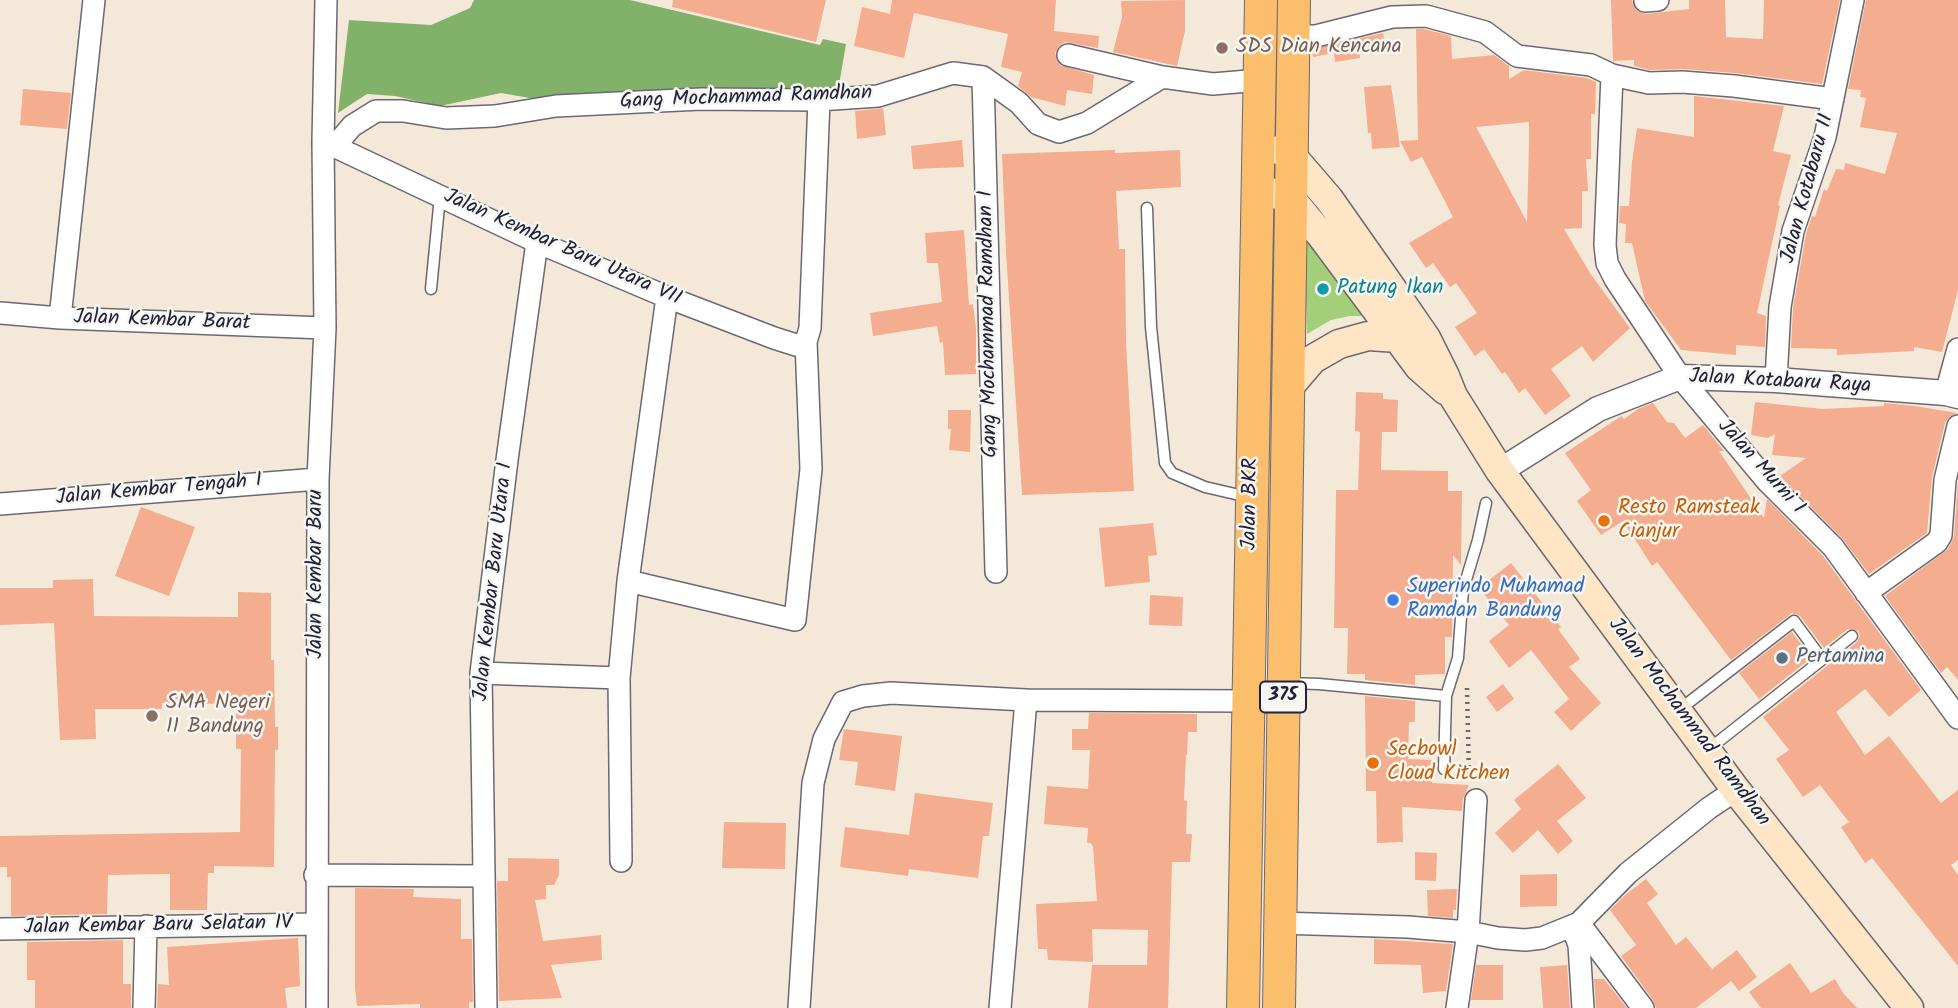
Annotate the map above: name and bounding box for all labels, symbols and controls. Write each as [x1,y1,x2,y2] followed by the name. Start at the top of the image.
[1236,35,1402,61] place label: SDS Dian Kencana
[1214,40,1230,56] marker: SDS Dian Kencana
[619,82,873,116] street label: Gang Mochammad Ramdhan
[1777,112,1841,266] street label: Jalan Kotabaru II
[439,185,685,313] street label: Jalan Kembar Baru Utara VII
[975,190,1005,458] street label: Gang Mochammad Ramdhan I
[1337,276,1443,302] place label: Patung Ikan
[1315,281,1331,297] marker: Patung Ikan
[73,306,251,338] street label: Jalan Kembar Barat
[1688,366,1872,400] street label: Jalan Kotabaru Raya
[1711,415,1809,521] street label: Jalan Murni I
[1239,458,1265,550] street label: Jalan BKR
[470,461,520,703] street label: Jalan Kembar Baru Utara I
[55,469,263,513] street label: Jalan Kembar Tengah I
[304,489,330,659] street label: Jalan Kembar Baru
[1618,496,1760,546] place label: Resto Ramsteak Cianjur
[1596,513,1612,529] marker: Resto Ramsteak Cianjur
[1407,575,1584,625] place label: Superindo Muhamad Ramdan Bandung
[1385,592,1401,608] marker: Superindo Muhamad Ramdan Bandung
[1601,614,1775,832] street label: Jalan Mochammad Ramdhan
[1796,645,1885,671] place label: Pertamina
[1774,650,1790,666] marker: Pertamina
[1260,682,1306,712] road number: 375
[166,691,270,741] place label: SMA Negeri 11 Bandung
[144,708,160,724] marker: SMA Negeri 11 Bandung
[1387,738,1510,788] place label: Secbowl Cloud Kitchen
[1365,755,1381,771] marker: Secbowl Cloud Kitchen
[23,912,293,942] street label: Jalan Kembar Baru Selatan IV

